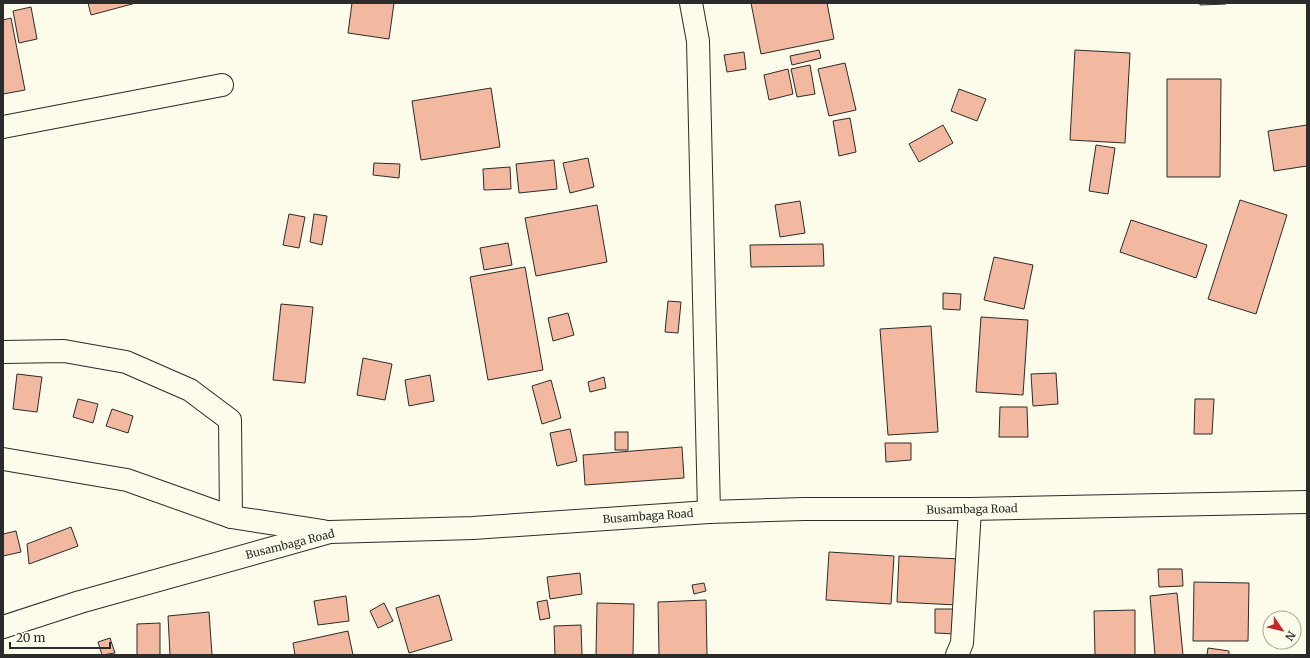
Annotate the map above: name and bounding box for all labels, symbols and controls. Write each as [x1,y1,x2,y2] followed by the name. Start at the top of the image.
[926,501,1018,517] street label: Busambaga Road
[602,506,694,526] street label: Busambaga Road
[244,526,336,562] street label: Busambaga Road
[1262,610,1302,650] north arrow
[10,624,110,650] scale bar
[1282,628,1298,644] text: N
[16,630,45,645] text: 20 m

